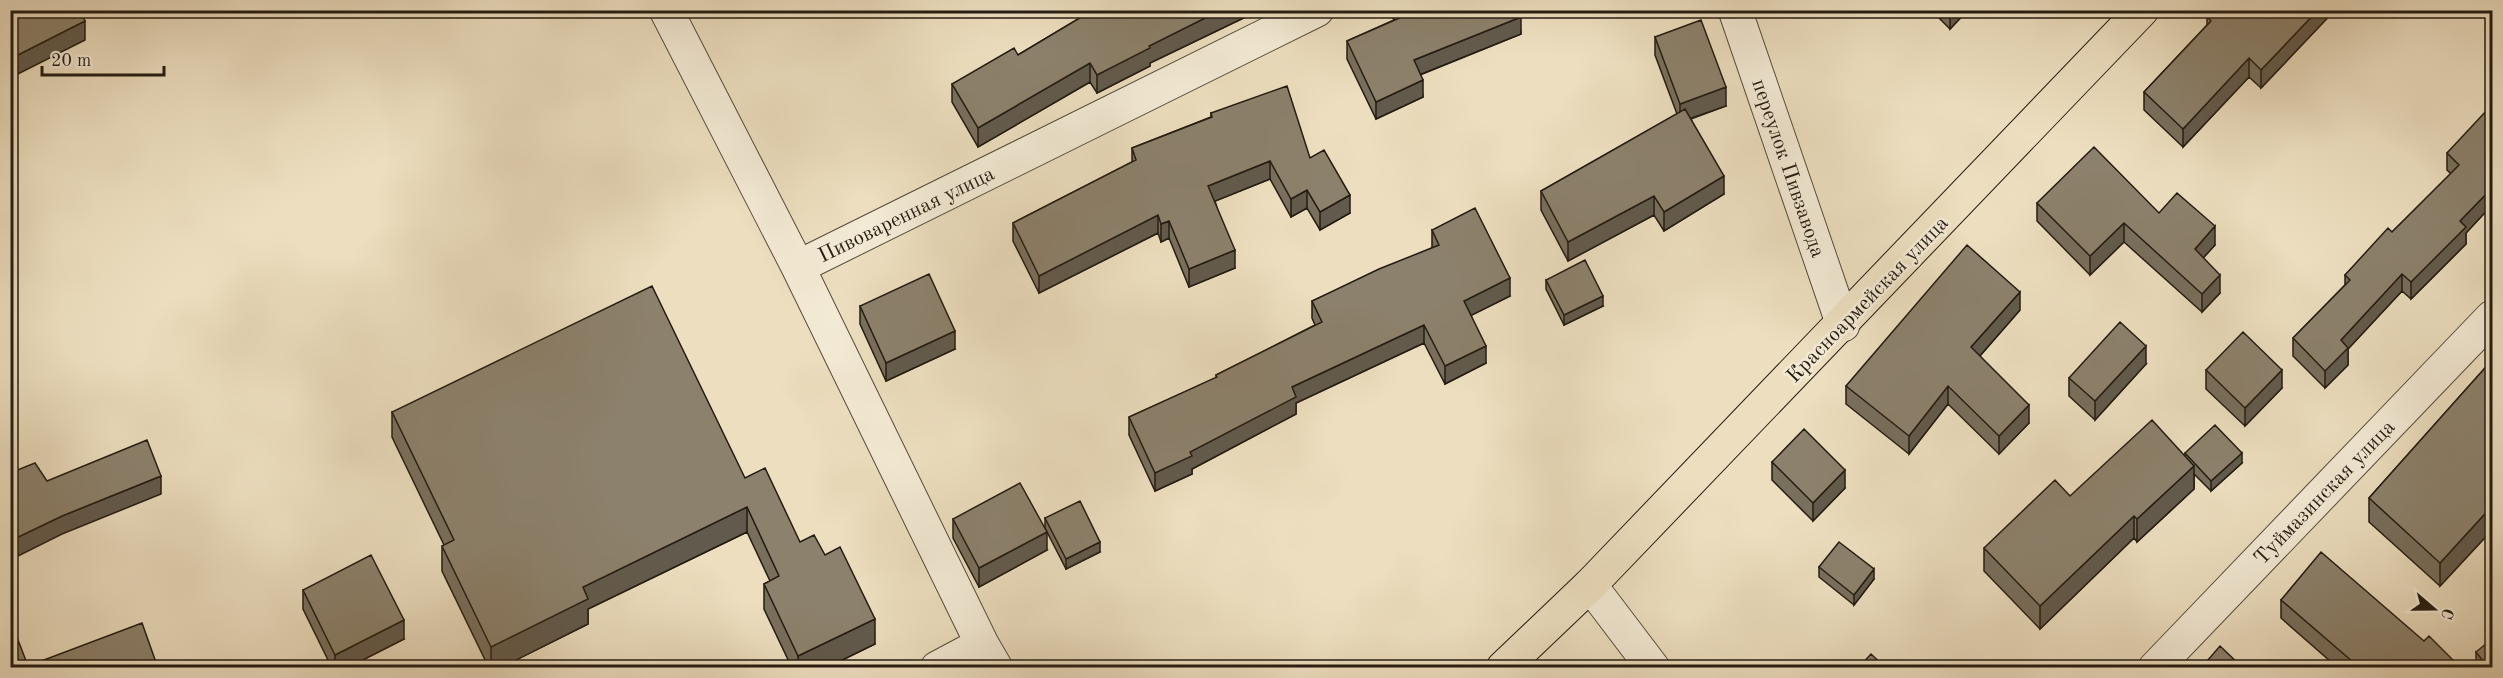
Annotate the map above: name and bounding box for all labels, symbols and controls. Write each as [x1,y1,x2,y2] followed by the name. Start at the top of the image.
[42,39,164,77] scale bar
[51,52,91,70] text: 20 m
[1747,77,1828,260] street label: переулок Пивзавода
[815,164,998,267] street label: Пивоваренная улица
[1783,213,1953,387] street label: Красноармейская улица
[2251,417,2399,570] street label: Туймазинская улица
[2404,579,2464,639] north arrow
[2437,606,2456,621] text: С

